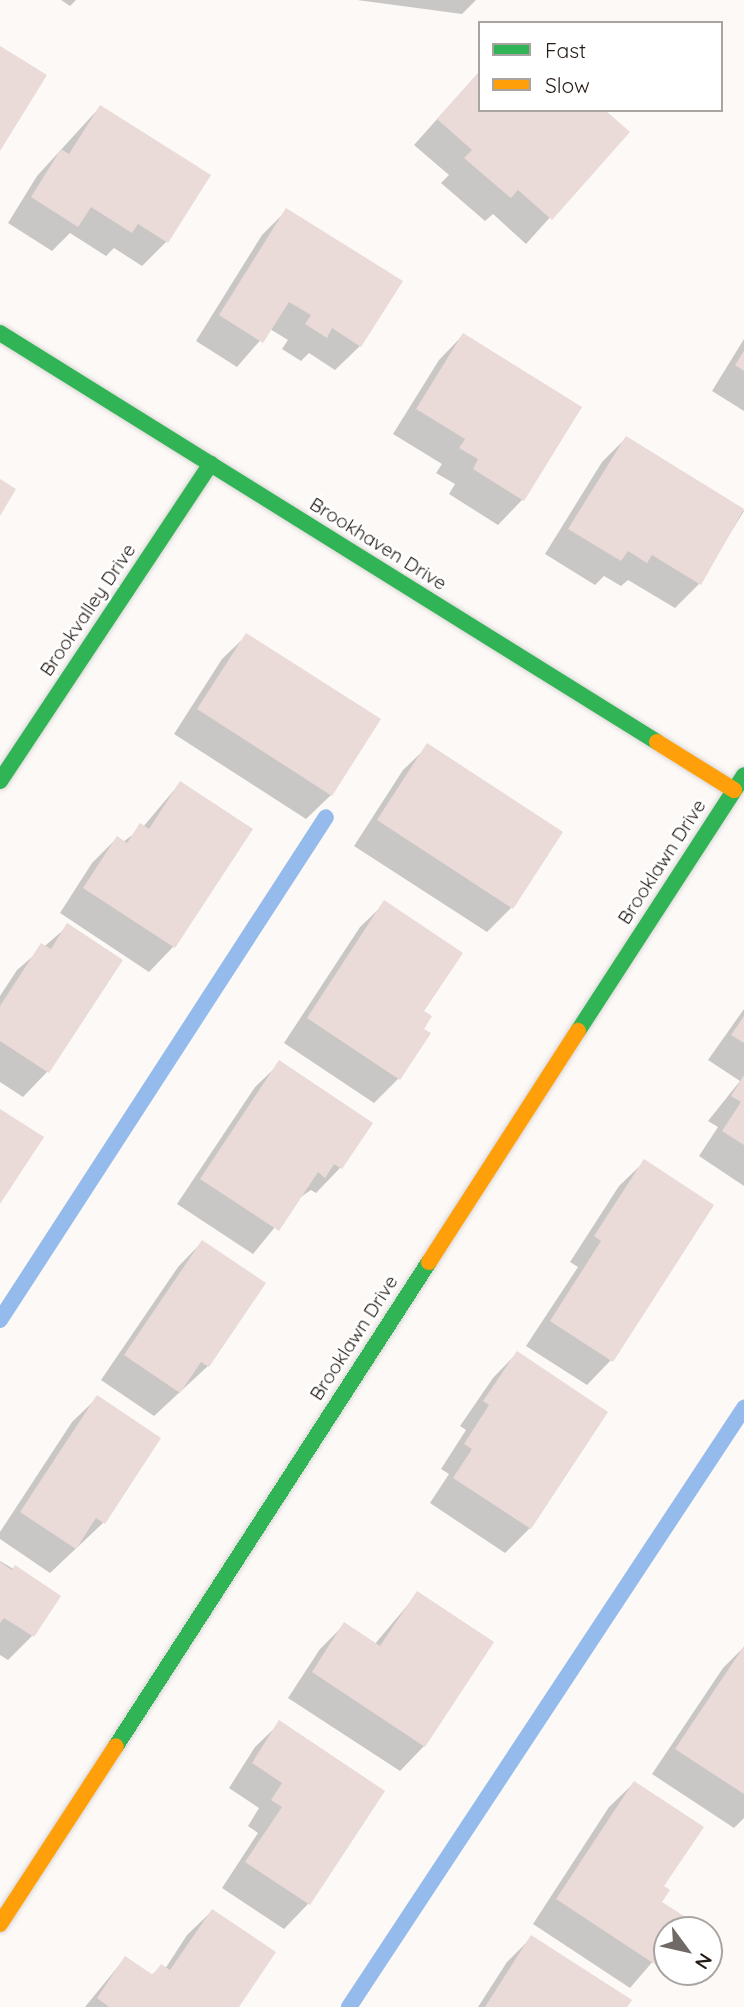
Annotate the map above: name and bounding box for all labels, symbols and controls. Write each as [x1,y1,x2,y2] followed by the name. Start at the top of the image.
[478,21,723,112] legend
[545,37,586,63] text: Fast
[545,72,590,98] text: Slow
[305,493,451,595] street label: Brookhaven Drive
[35,539,141,681] street label: Brookvalley Drive
[613,795,711,929] street label: Brooklawn Drive
[305,1271,403,1405] street label: Brooklawn Drive
[653,1916,723,1986] north arrow
[690,1949,718,1974] text: N

